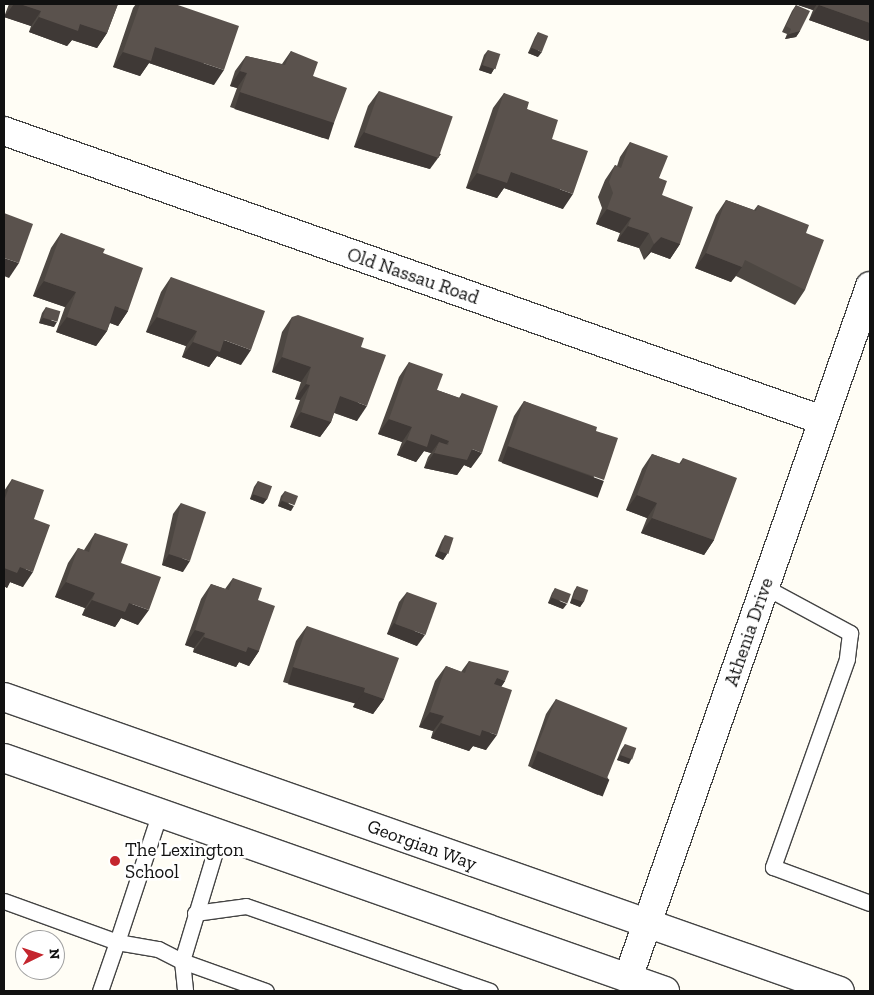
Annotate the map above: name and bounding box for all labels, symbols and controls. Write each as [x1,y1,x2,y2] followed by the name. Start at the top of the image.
[344,243,482,309] street label: Old Nassau Road
[720,575,778,689] street label: Athenia Drive
[364,815,480,875] street label: Georgian Way
[125,839,244,883] place label: The Lexington School
[109,855,121,867] marker: The Lexington School
[15,930,65,980] north arrow
[46,948,63,960] text: N

